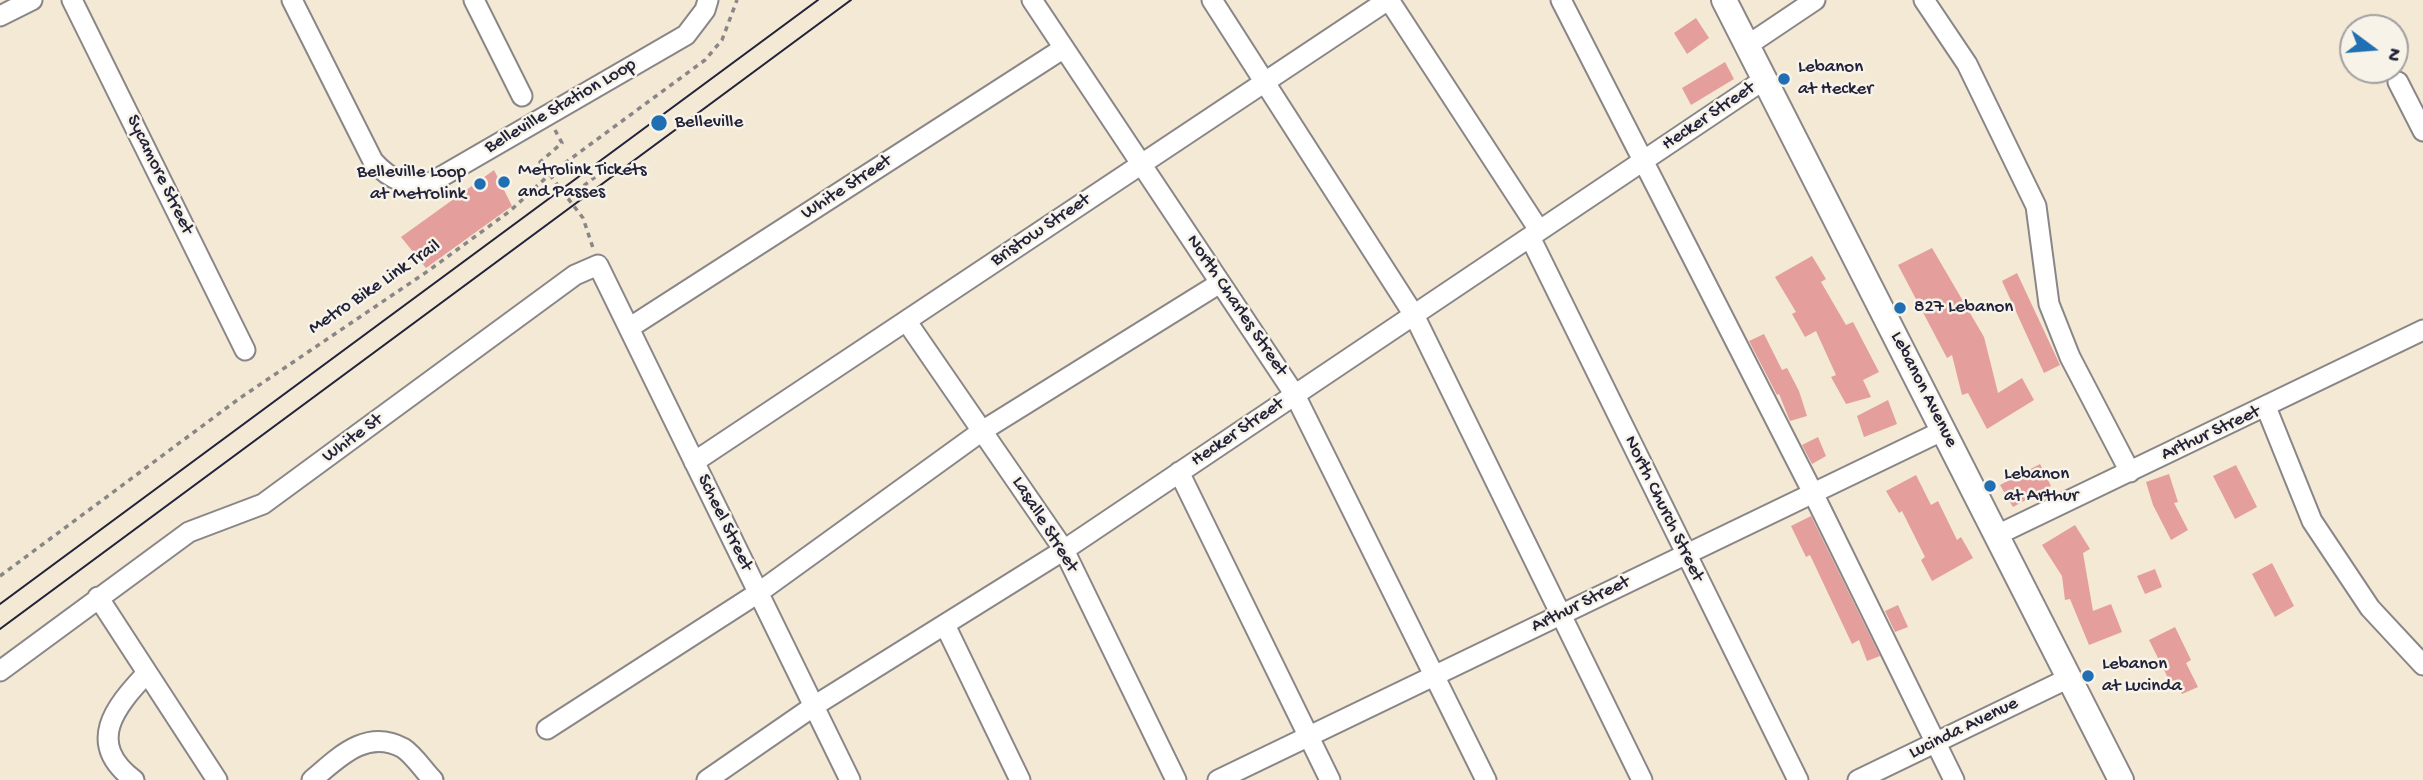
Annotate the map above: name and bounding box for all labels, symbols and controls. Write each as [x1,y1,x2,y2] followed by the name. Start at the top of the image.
[2339,14,2409,84] north arrow
[2380,45,2406,64] text: N
[481,54,641,160] street label: Belleville Station Loop
[1798,57,1873,101] place label: Lebanon at Hecker
[1776,71,1792,87] marker: Lebanon at Hecker
[1658,78,1760,156] street label: Hecker Street
[120,111,198,239] street label: Sycamore Street
[675,112,743,134] place label: Belleville
[649,113,669,133] marker: Belleville
[798,150,896,226] street label: White Street
[518,160,647,204] place label: Metrolink Tickets and Passes
[357,162,466,206] place label: Belleville Loop at Metrolink
[496,174,512,190] marker: Metrolink Tickets and Passes
[472,176,488,192] marker: Belleville Loop at Metrolink
[987,189,1095,273] street label: Bristow Street
[1180,231,1292,381] street label: North Charles Street
[305,235,445,341] street label: Metro Bike Link Trail
[1914,297,2013,319] place label: 827 Lebanon
[1892,300,1908,316] marker: 827 Lebanon
[1884,328,1962,452] street label: Lebanon Avenue
[1187,394,1289,472] street label: Hecker Street
[2158,401,2264,467] street label: Arthur Street
[318,409,388,469] street label: White St
[1618,432,1708,586] street label: North Church Street
[2004,464,2078,508] place label: Lebanon at Arthur
[691,471,757,575] street label: Scheel Street
[1006,473,1082,577] street label: Lasalle Street
[1982,478,1998,494] marker: Lebanon at Arthur
[1528,571,1634,639] street label: Arthur Street
[2102,654,2182,698] place label: Lebanon at Lucinda
[2080,668,2096,684] marker: Lebanon at Lucinda
[1906,693,2022,765] street label: Lucinda Avenue

